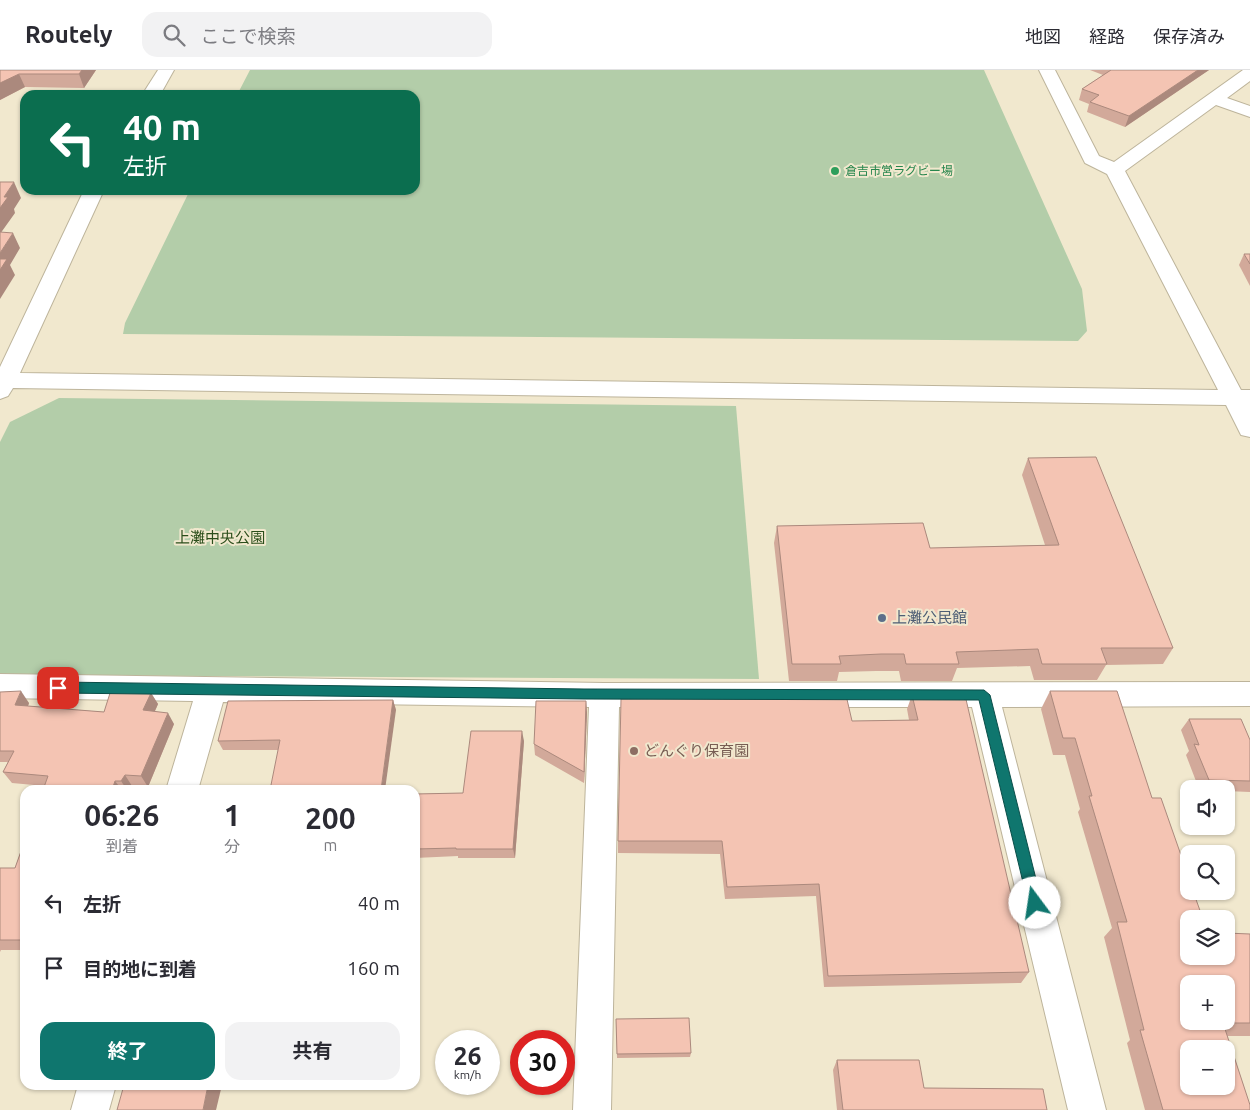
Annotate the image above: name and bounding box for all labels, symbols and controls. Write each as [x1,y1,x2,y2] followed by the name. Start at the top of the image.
[142,12,492,57] search box
[25,21,112,48] text: Routely
[160,21,188,49] icon: search
[200,25,295,47] text: ここで検索
[1025,26,1061,46] text: 地図
[1089,26,1125,46] text: 経路
[1153,26,1225,46] text: 保存済み
[123,107,201,147] text: 40 m
[40,110,105,175] icon: left
[123,153,167,178] text: 左折
[845,164,953,177] place label: 倉吉市営ラグビー場
[829,165,841,177] marker: 倉吉市営ラグビー場
[175,529,265,546] park label: 上灘中央公園
[892,609,967,626] place label: 上灘公民館
[876,612,888,624] marker: 上灘公民館
[37,667,79,709] pin
[44,674,72,702] icon: arrive
[644,742,749,759] place label: どんぐり保育園
[628,745,640,757] marker: どんぐり保育園
[1180,780,1235,1095] map controls
[1180,780,1235,835] button: sound
[84,798,159,832] text: 06:26
[224,798,241,832] text: 1
[305,801,356,835] text: 200
[323,836,337,854] text: m
[106,837,138,855] text: 到着
[224,837,240,855] text: 分
[1180,845,1235,900] button: search
[1008,876,1060,928] position arrow
[40,889,68,917] icon: left
[358,892,400,914] text: 40 m
[83,893,121,915] text: 左折
[1180,910,1235,965] button: layers
[40,954,68,982] icon: arrive
[347,957,400,979] text: 160 m
[83,958,197,980] text: 目的地に到着
[1180,975,1235,1030] button: +
[40,1022,215,1080] button: 終了
[225,1022,400,1080] button: 共有
[510,1030,575,1095] speed limit sign: 30
[1180,1040,1235,1095] button: −
[453,1042,482,1070] text: 26
[454,1068,481,1081] text: km/h

